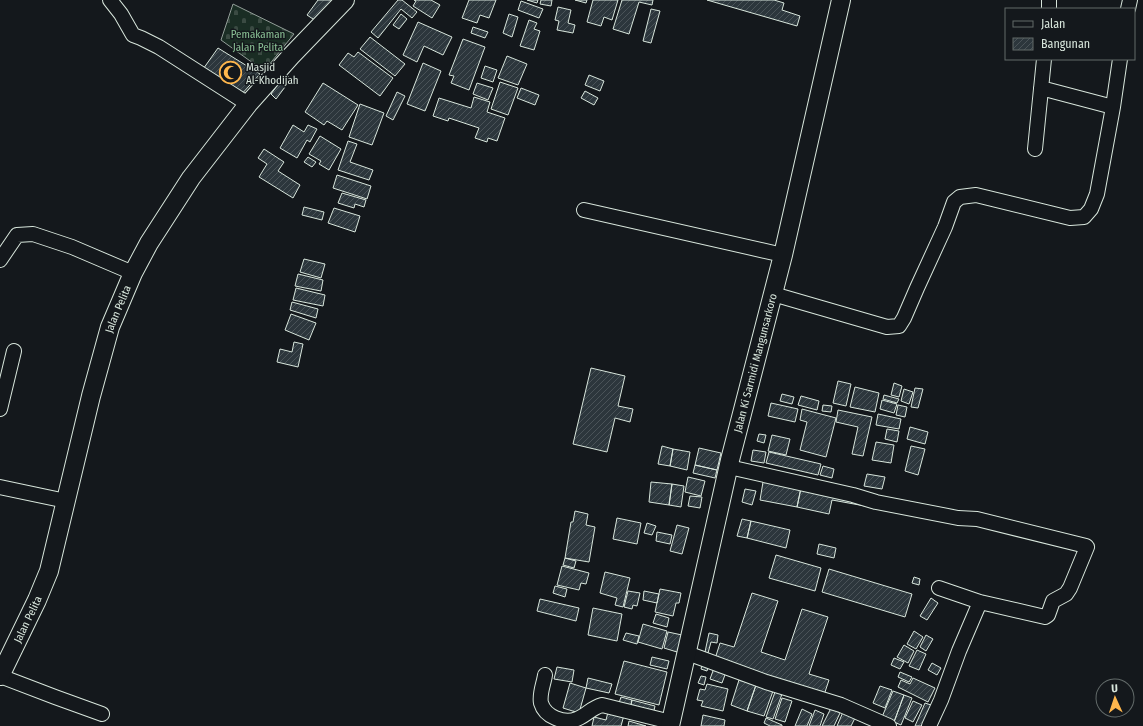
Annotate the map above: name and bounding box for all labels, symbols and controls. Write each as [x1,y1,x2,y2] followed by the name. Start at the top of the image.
[1005,8,1135,60] legend
[1041,17,1065,31] text: Jalan
[231,28,285,54] park label: Pemakaman Jalan Pelita
[1041,37,1090,51] text: Bangunan
[218,60,244,86] mosque icon: Masjid Al-Khodijah
[246,61,299,87] place label: Masjid Al-Khodijah
[103,283,134,334] street label: Jalan Pelita
[731,292,780,434] street label: Jalan Ki Sarmidi Mangunsarkoro
[11,594,45,645] street label: Jalan Pelita
[1095,678,1135,718] north arrow
[1111,682,1118,695] text: U

